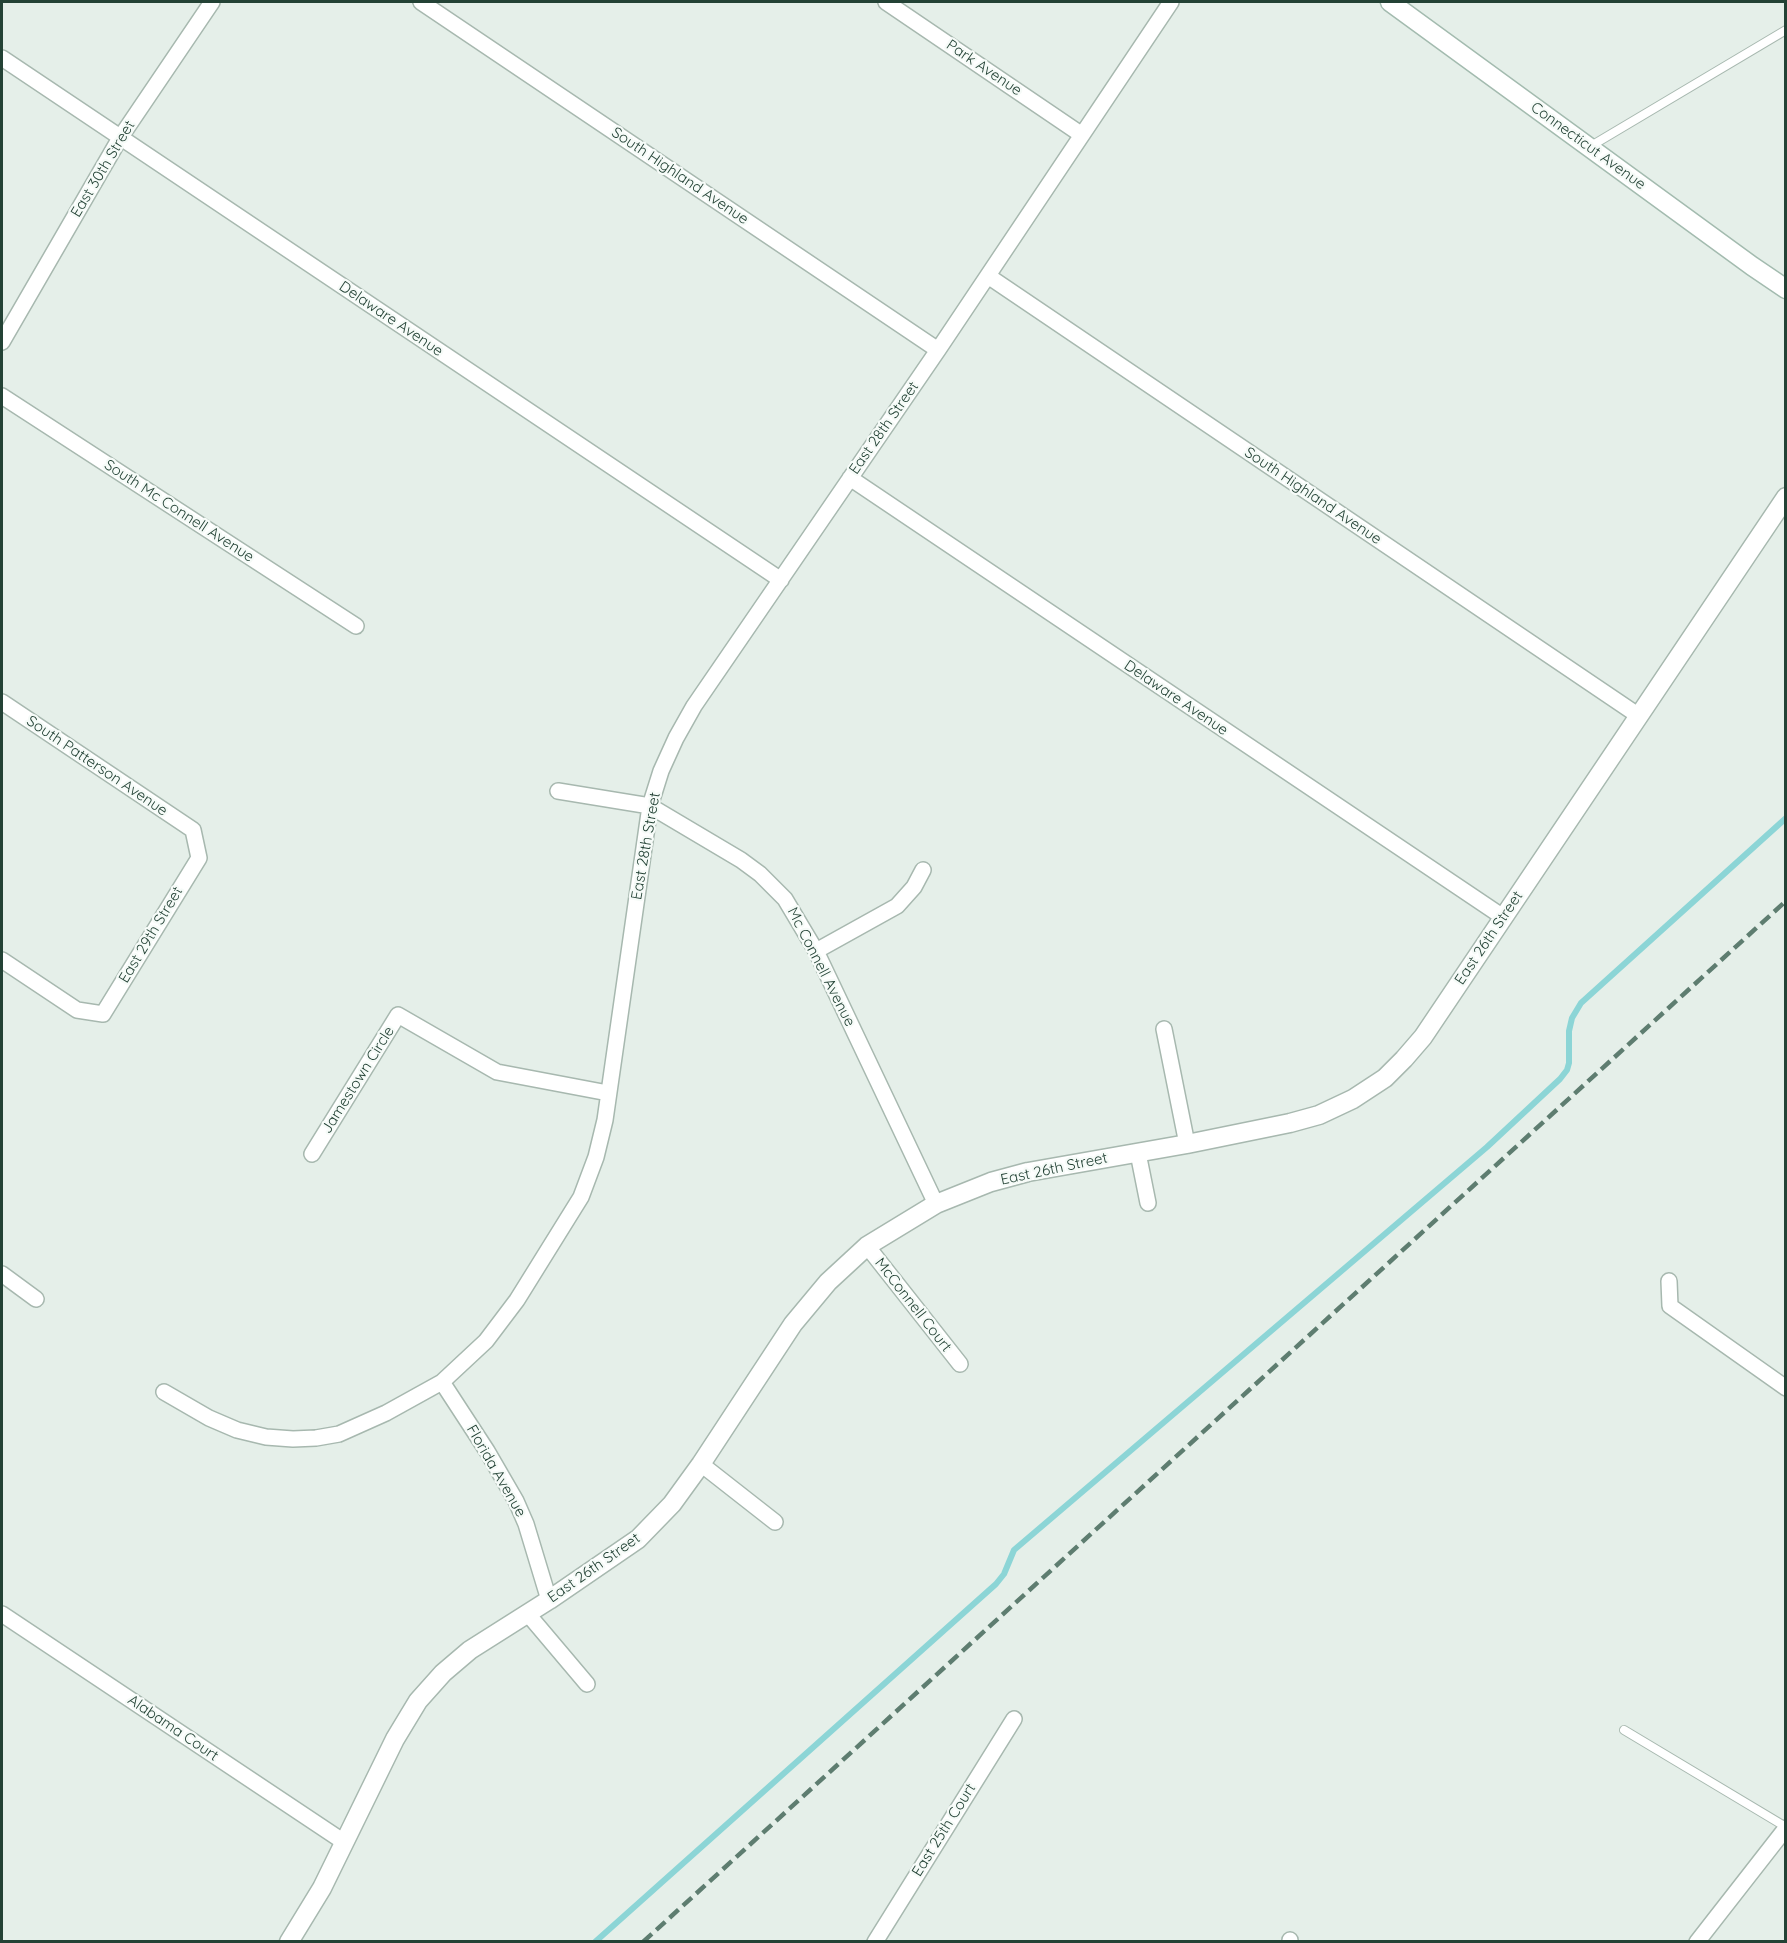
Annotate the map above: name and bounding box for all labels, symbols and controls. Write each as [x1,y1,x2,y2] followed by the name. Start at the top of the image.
[943,36,1025,100] street label: Park Avenue
[1527,98,1649,194] street label: Connecticut Avenue
[67,118,139,220] street label: East 30th Street
[608,123,752,229] street label: South Highland Avenue
[336,278,446,360] street label: Delaware Avenue
[845,378,923,478] street label: East 28th Street
[1241,443,1385,549] street label: South Highland Avenue
[101,456,257,566] street label: South Mc Connell Avenue
[1121,657,1231,739] street label: Delaware Avenue
[23,712,171,820] street label: South Patterson Avenue
[628,791,664,901] street label: East 28th Street
[115,884,187,986] street label: East 29th Street
[1451,888,1527,988] street label: East 26th Street
[783,904,859,1030] street label: Mc Connell Avenue
[318,1023,398,1137] street label: Jamestown Circle
[999,1149,1109,1189] street label: East 26th Street
[871,1255,955,1355] street label: McConnell Court
[462,1422,530,1520] street label: Florida Avenue
[544,1529,644,1607] street label: East 26th Street
[124,1691,222,1765] street label: Alabama Court
[908,1780,980,1880] street label: East 25th Court

